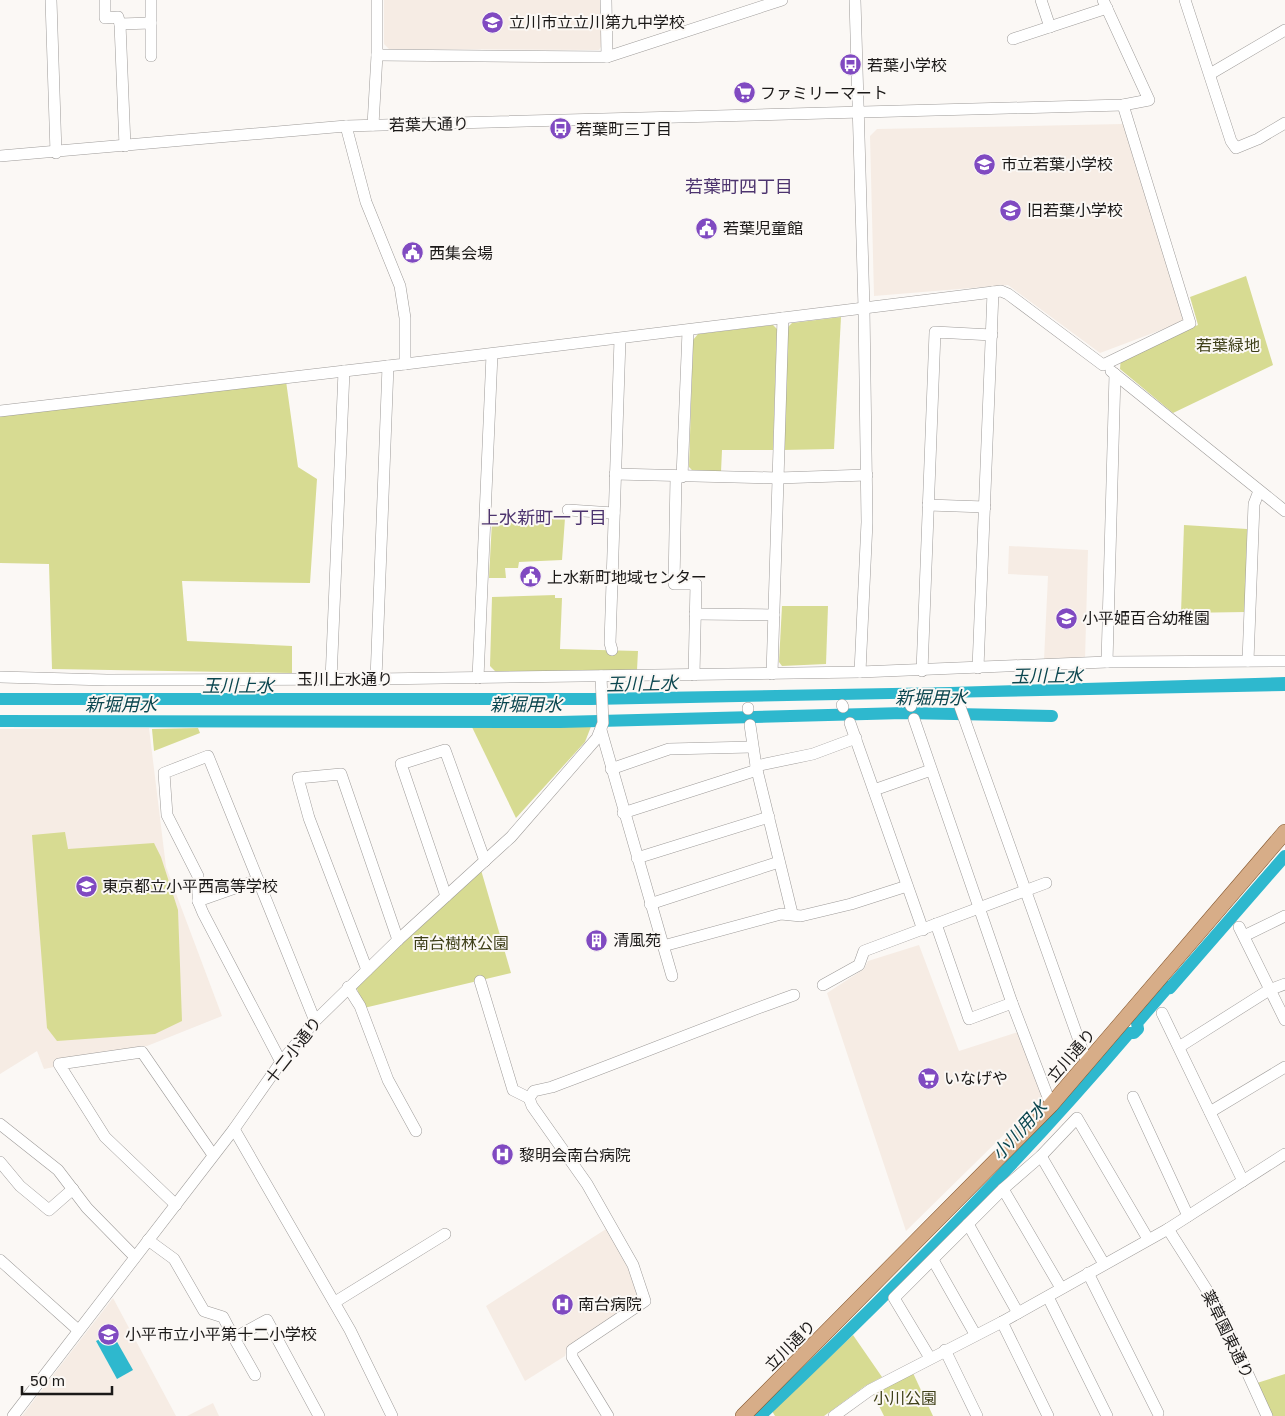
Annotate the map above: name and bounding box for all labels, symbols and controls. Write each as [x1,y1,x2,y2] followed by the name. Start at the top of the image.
[481,10,505,34] school or university icon: 立川市立立川第九中学校
[509,12,685,32] place label: 立川市立立川第九中学校
[839,53,863,77] bus stop icon: 若葉小学校
[867,55,947,75] place label: 若葉小学校
[732,81,756,105] supermarket icon: ファミリーマート
[760,83,888,103] place label: ファミリーマート
[389,113,469,135] street label: 若葉大通り
[548,117,572,141] bus stop icon: 若葉町三丁目
[576,119,672,139] place label: 若葉町三丁目
[973,152,997,176] school or university icon: 市立若葉小学校
[1001,154,1113,174] place label: 市立若葉小学校
[685,175,793,197] district label: 若葉町四丁目
[999,198,1023,222] school or university icon: 旧若葉小学校
[1027,200,1123,220] place label: 旧若葉小学校
[695,216,719,240] public building icon: 若葉児童館
[723,218,803,238] place label: 若葉児童館
[401,241,425,265] public building icon: 西集会場
[429,243,493,263] place label: 西集会場
[1196,335,1260,355] park label: 若葉緑地
[481,506,607,528] district label: 上水新町一丁目
[519,565,543,589] public building icon: 上水新町地域センター
[547,567,707,587] place label: 上水新町地域センター
[1054,606,1078,630] school or university icon: 小平姫百合幼稚園
[1082,608,1210,628] place label: 小平姫百合幼稚園
[1011,663,1085,687] water label: 玉川上水
[297,669,393,689] street label: 玉川上水通り
[606,671,680,695] water label: 玉川上水
[202,674,276,696] water label: 玉川上水
[895,686,969,708] water label: 新堀用水
[85,693,159,715] water label: 新堀用水
[490,693,564,715] water label: 新堀用水
[74,874,98,898] school or university icon: 東京都立小平西高等学校
[102,876,278,896] place label: 東京都立小平西高等学校
[585,928,609,952] building icon: 清風苑
[613,930,661,950] place label: 清風苑
[413,933,509,953] park label: 南台樹林公園
[260,1012,326,1088] street label: 十二小通り
[1042,1024,1100,1086] street label: 立川通り
[916,1066,940,1090] supermarket icon: いなげや
[944,1068,1008,1088] place label: いなげや
[987,1094,1053,1164] water label: 小川用水
[491,1143,515,1167] hospital icon: 黎明会南台病院
[519,1145,631,1165] place label: 黎明会南台病院
[1198,1286,1258,1382] street label: 薬草園東通り
[550,1292,574,1316] hospital icon: 南台病院
[578,1294,642,1314] place label: 南台病院
[760,1315,820,1375] street label: 立川通り
[97,1322,121,1346] school or university icon: 小平市立小平第十二小学校
[125,1324,317,1344] place label: 小平市立小平第十二小学校
[22,1364,112,1396] scale bar
[30,1371,65,1389] text: 50 m
[873,1388,937,1408] park label: 小川公園

